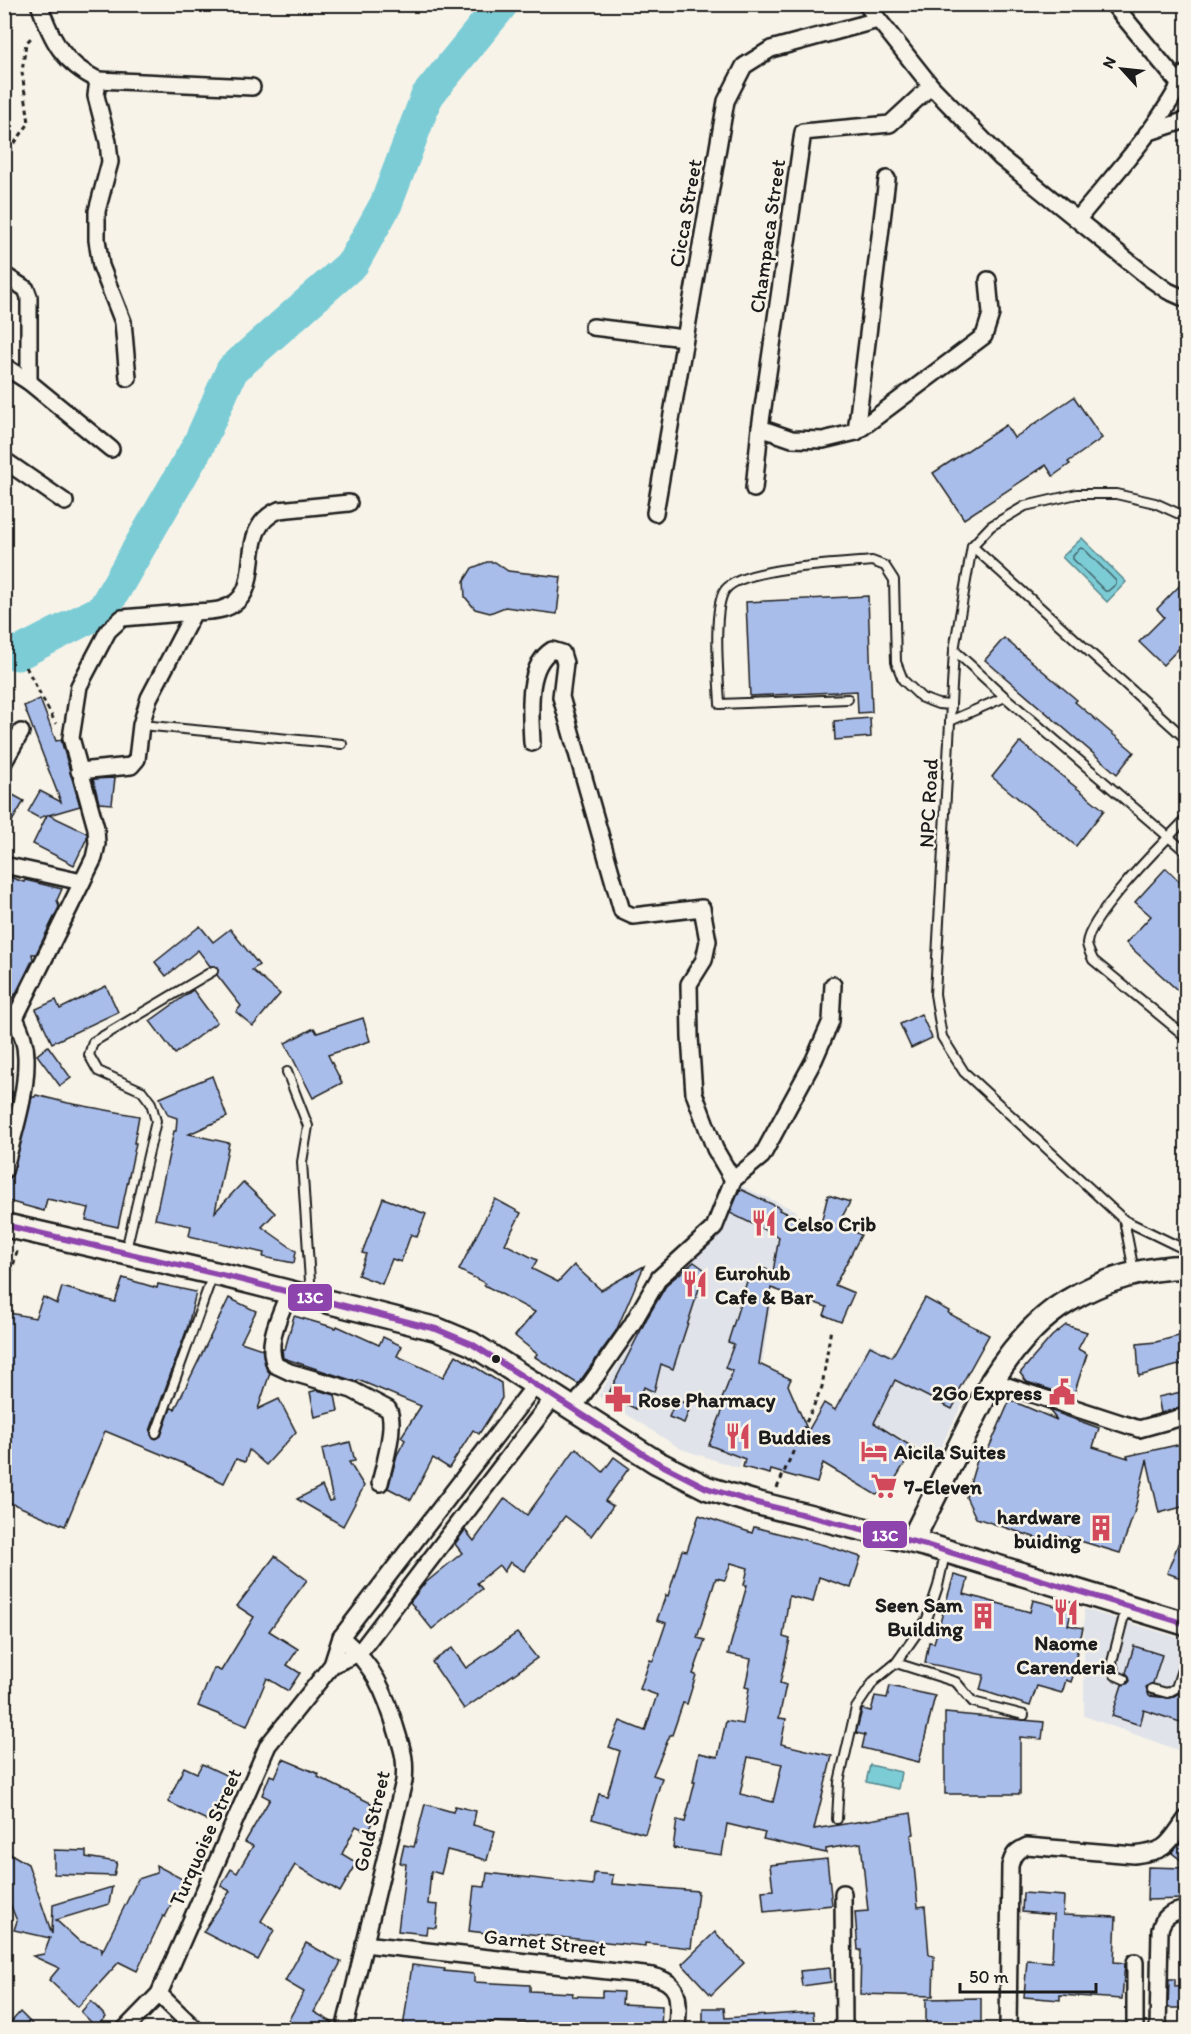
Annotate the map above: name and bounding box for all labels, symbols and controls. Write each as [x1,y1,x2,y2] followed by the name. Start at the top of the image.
[1092,39,1152,99] north arrow
[1098,53,1120,72] text: N
[663,157,707,269] street label: Cicca Street
[744,157,790,315] street label: Champaca Street
[913,757,943,848] street label: NPC Road
[749,1208,779,1238] restaurant icon: Celso Crib
[784,1211,876,1236] place label: Celso Crib
[715,1260,814,1309] place label: Eurohub Cafe & Bar
[680,1269,710,1299] restaurant icon: Eurohub Cafe & Bar
[287,1283,333,1312] line badge: 13C
[297,1288,324,1307] text: 13C
[490,1353,502,1365] unlabelled marker
[1047,1377,1077,1407] public building icon: 2Go Express
[932,1380,1042,1406] place label: 2Go Express
[603,1384,633,1414] pharmacy icon: Rose Pharmacy
[638,1387,776,1413] place label: Rose Pharmacy
[723,1421,753,1451] restaurant icon: Buddies
[758,1424,831,1449] place label: Buddies
[859,1436,889,1466] hotel icon: Aicila Suites
[893,1439,1006,1464] place label: Aicila Suites
[869,1471,899,1501] supermarket icon: 7-Eleven
[903,1474,982,1499] place label: 7-Eleven
[997,1504,1082,1554] place label: hardware buiding
[1086,1513,1116,1543] building icon: hardware buiding
[862,1520,908,1549] line badge: 13C
[872,1526,899,1545] text: 13C
[875,1592,964,1642] place label: Seen Sam Building
[1051,1597,1081,1627] restaurant icon: Naome Carenderia
[968,1601,998,1631] building icon: Seen Sam Building
[1016,1630,1116,1679] place label: Naome Carenderia
[163,1764,247,1910] street label: Turquoise Street
[347,1768,395,1874] street label: Gold Street
[482,1923,608,1961] street label: Garnet Street
[960,1956,1096,1994] scale bar
[969,1966,1009,1988] text: 50 m

